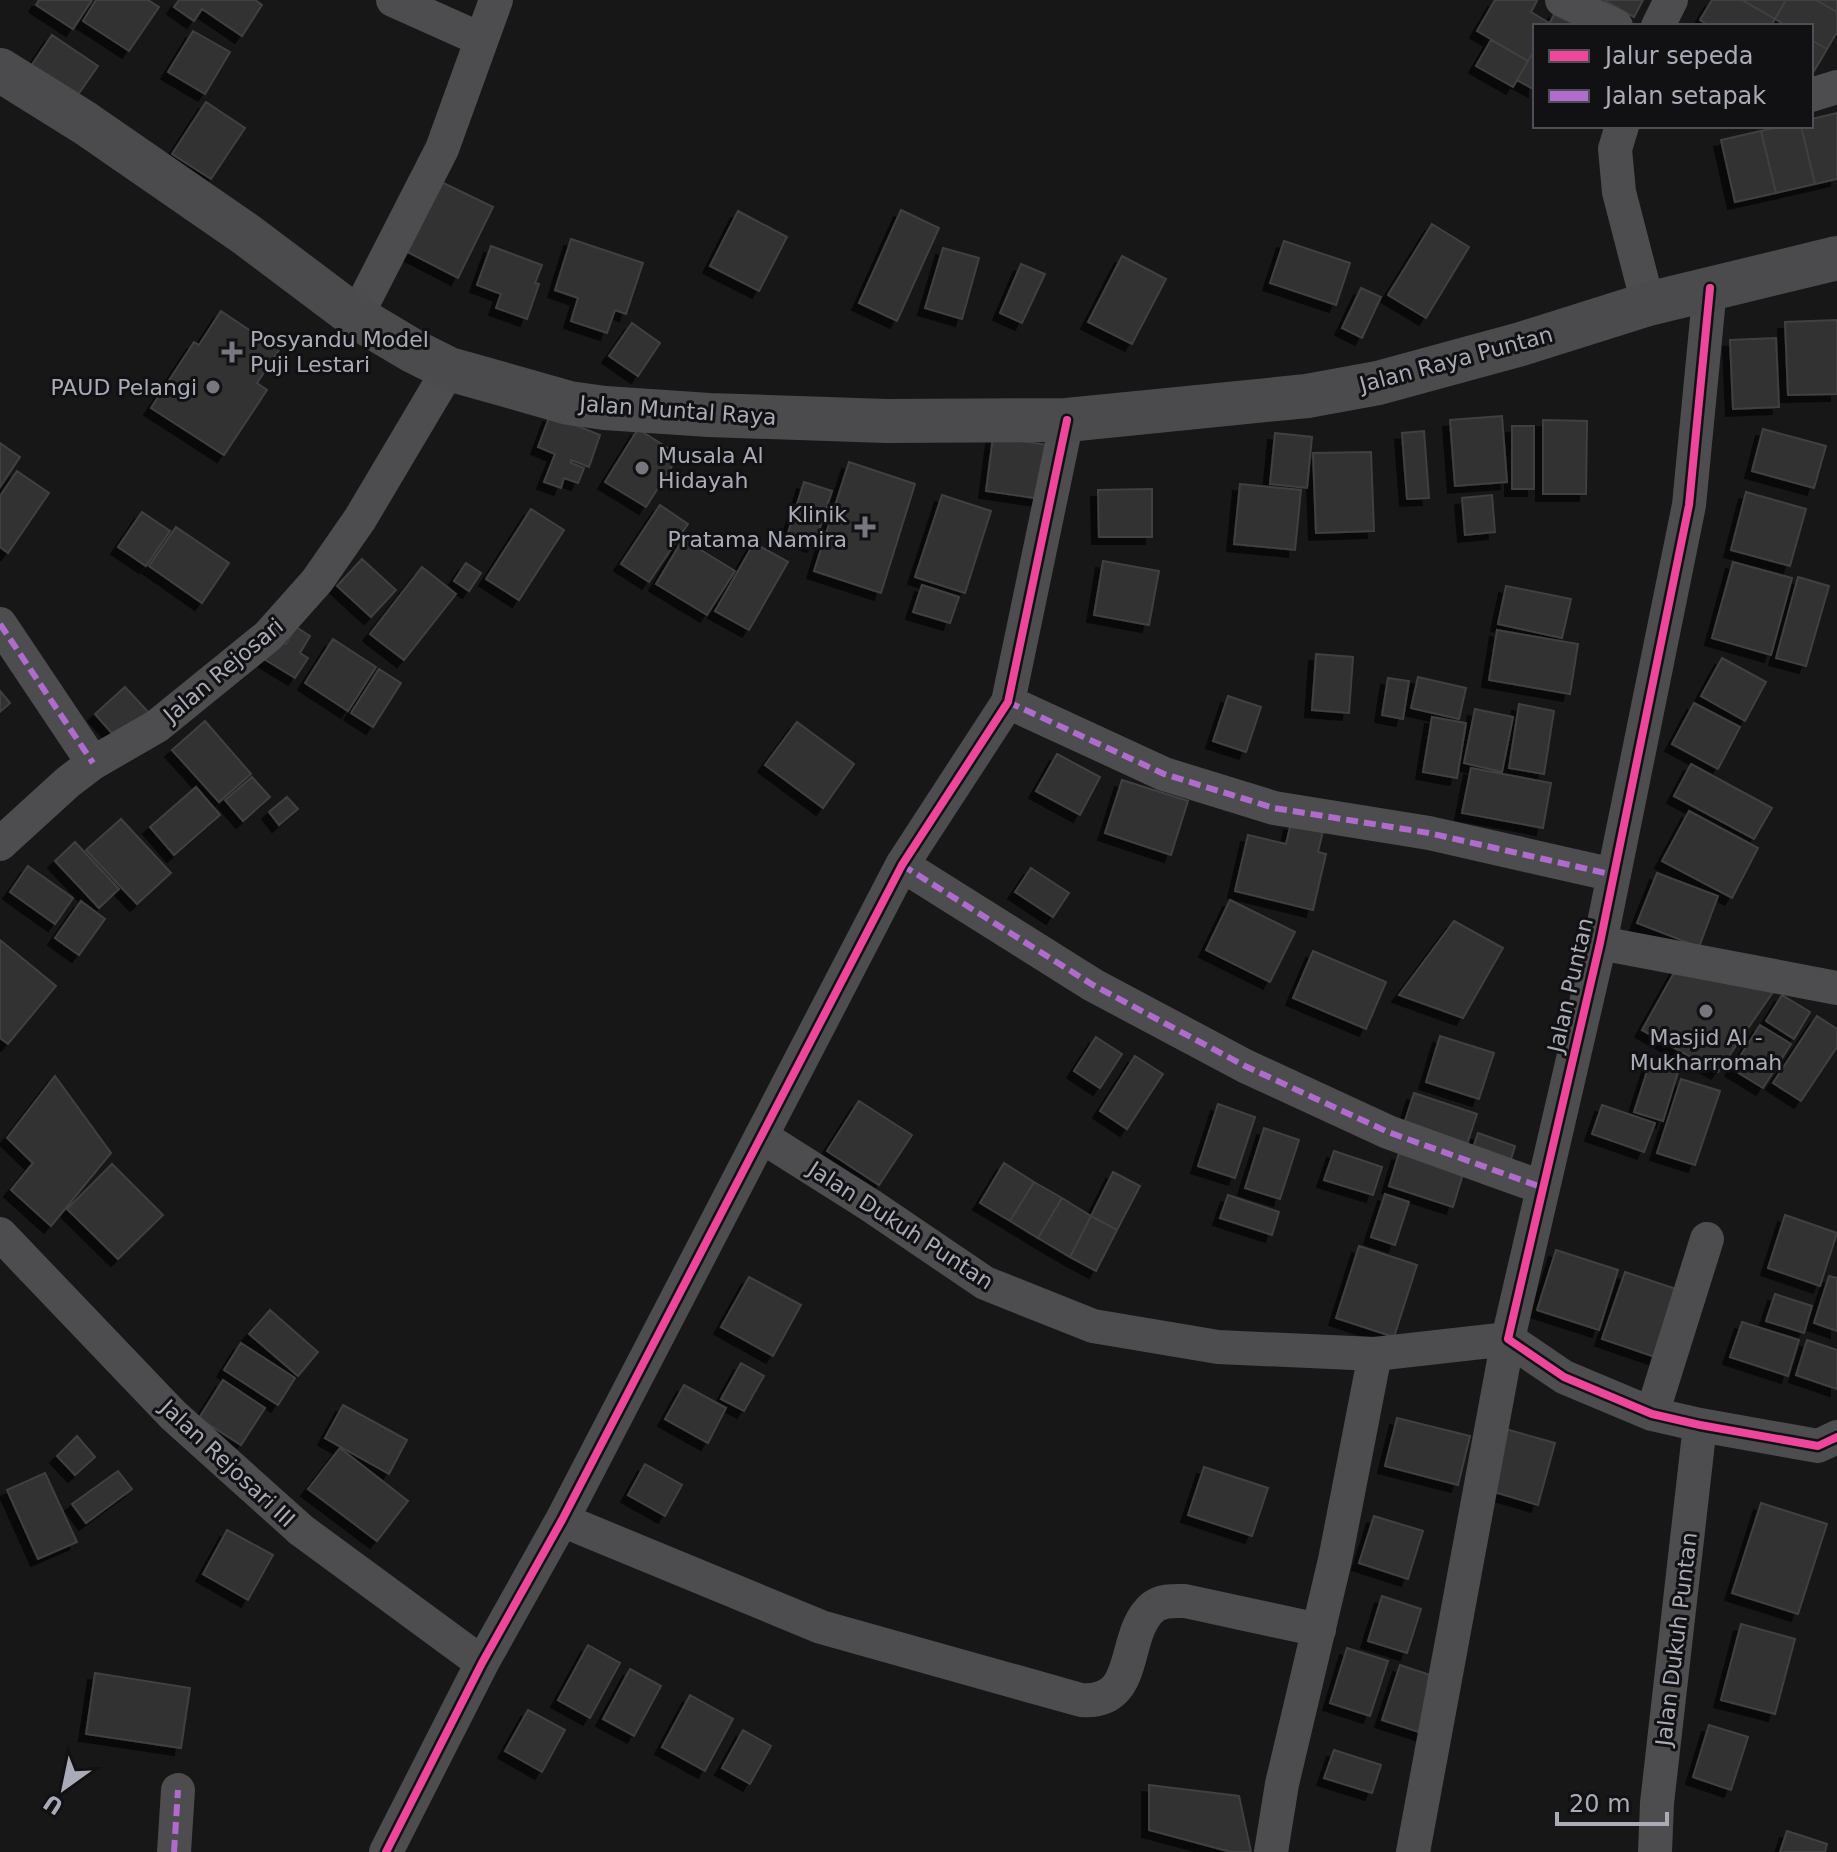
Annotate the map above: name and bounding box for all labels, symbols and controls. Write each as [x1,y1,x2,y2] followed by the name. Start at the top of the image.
[1533,24,1813,128] legend
[1603,42,1753,70] text: Jalur sepeda
[1603,82,1766,110] text: Jalan setapak
[1355,322,1556,398] street label: Jalan Raya Puntan
[250,327,429,377] place label: Posyandu Model Puji Lestari
[221,341,243,363] marker: Posyandu Model Puji Lestari
[50,375,197,400] place label: PAUD Pelangi
[204,378,222,396] marker: PAUD Pelangi
[577,391,777,430] street label: Jalan Muntal Raya
[658,443,764,493] place label: Musala Al Hidayah
[633,459,651,477] marker: Musala Al Hidayah
[668,502,847,552] place label: Klinik Pratama Namira
[854,516,876,538] marker: Klinik Pratama Namira
[157,613,288,729] street label: Jalan Rejosari
[1542,915,1598,1057] street label: Jalan Puntan
[1697,1002,1715,1020] marker: Masjid Al - Mukharromah
[1630,1025,1782,1075] place label: Masjid Al - Mukharromah
[802,1155,998,1294] street label: Jalan Dukuh Puntan
[154,1393,300,1532] street label: Jalan Rejosari III
[1651,1531,1702,1749] street label: Jalan Dukuh Puntan
[24,1748,104,1828] north arrow
[1557,1776,1667,1826] scale bar
[39,1789,68,1820] text: U
[1569,1790,1631,1818] text: 20 m

